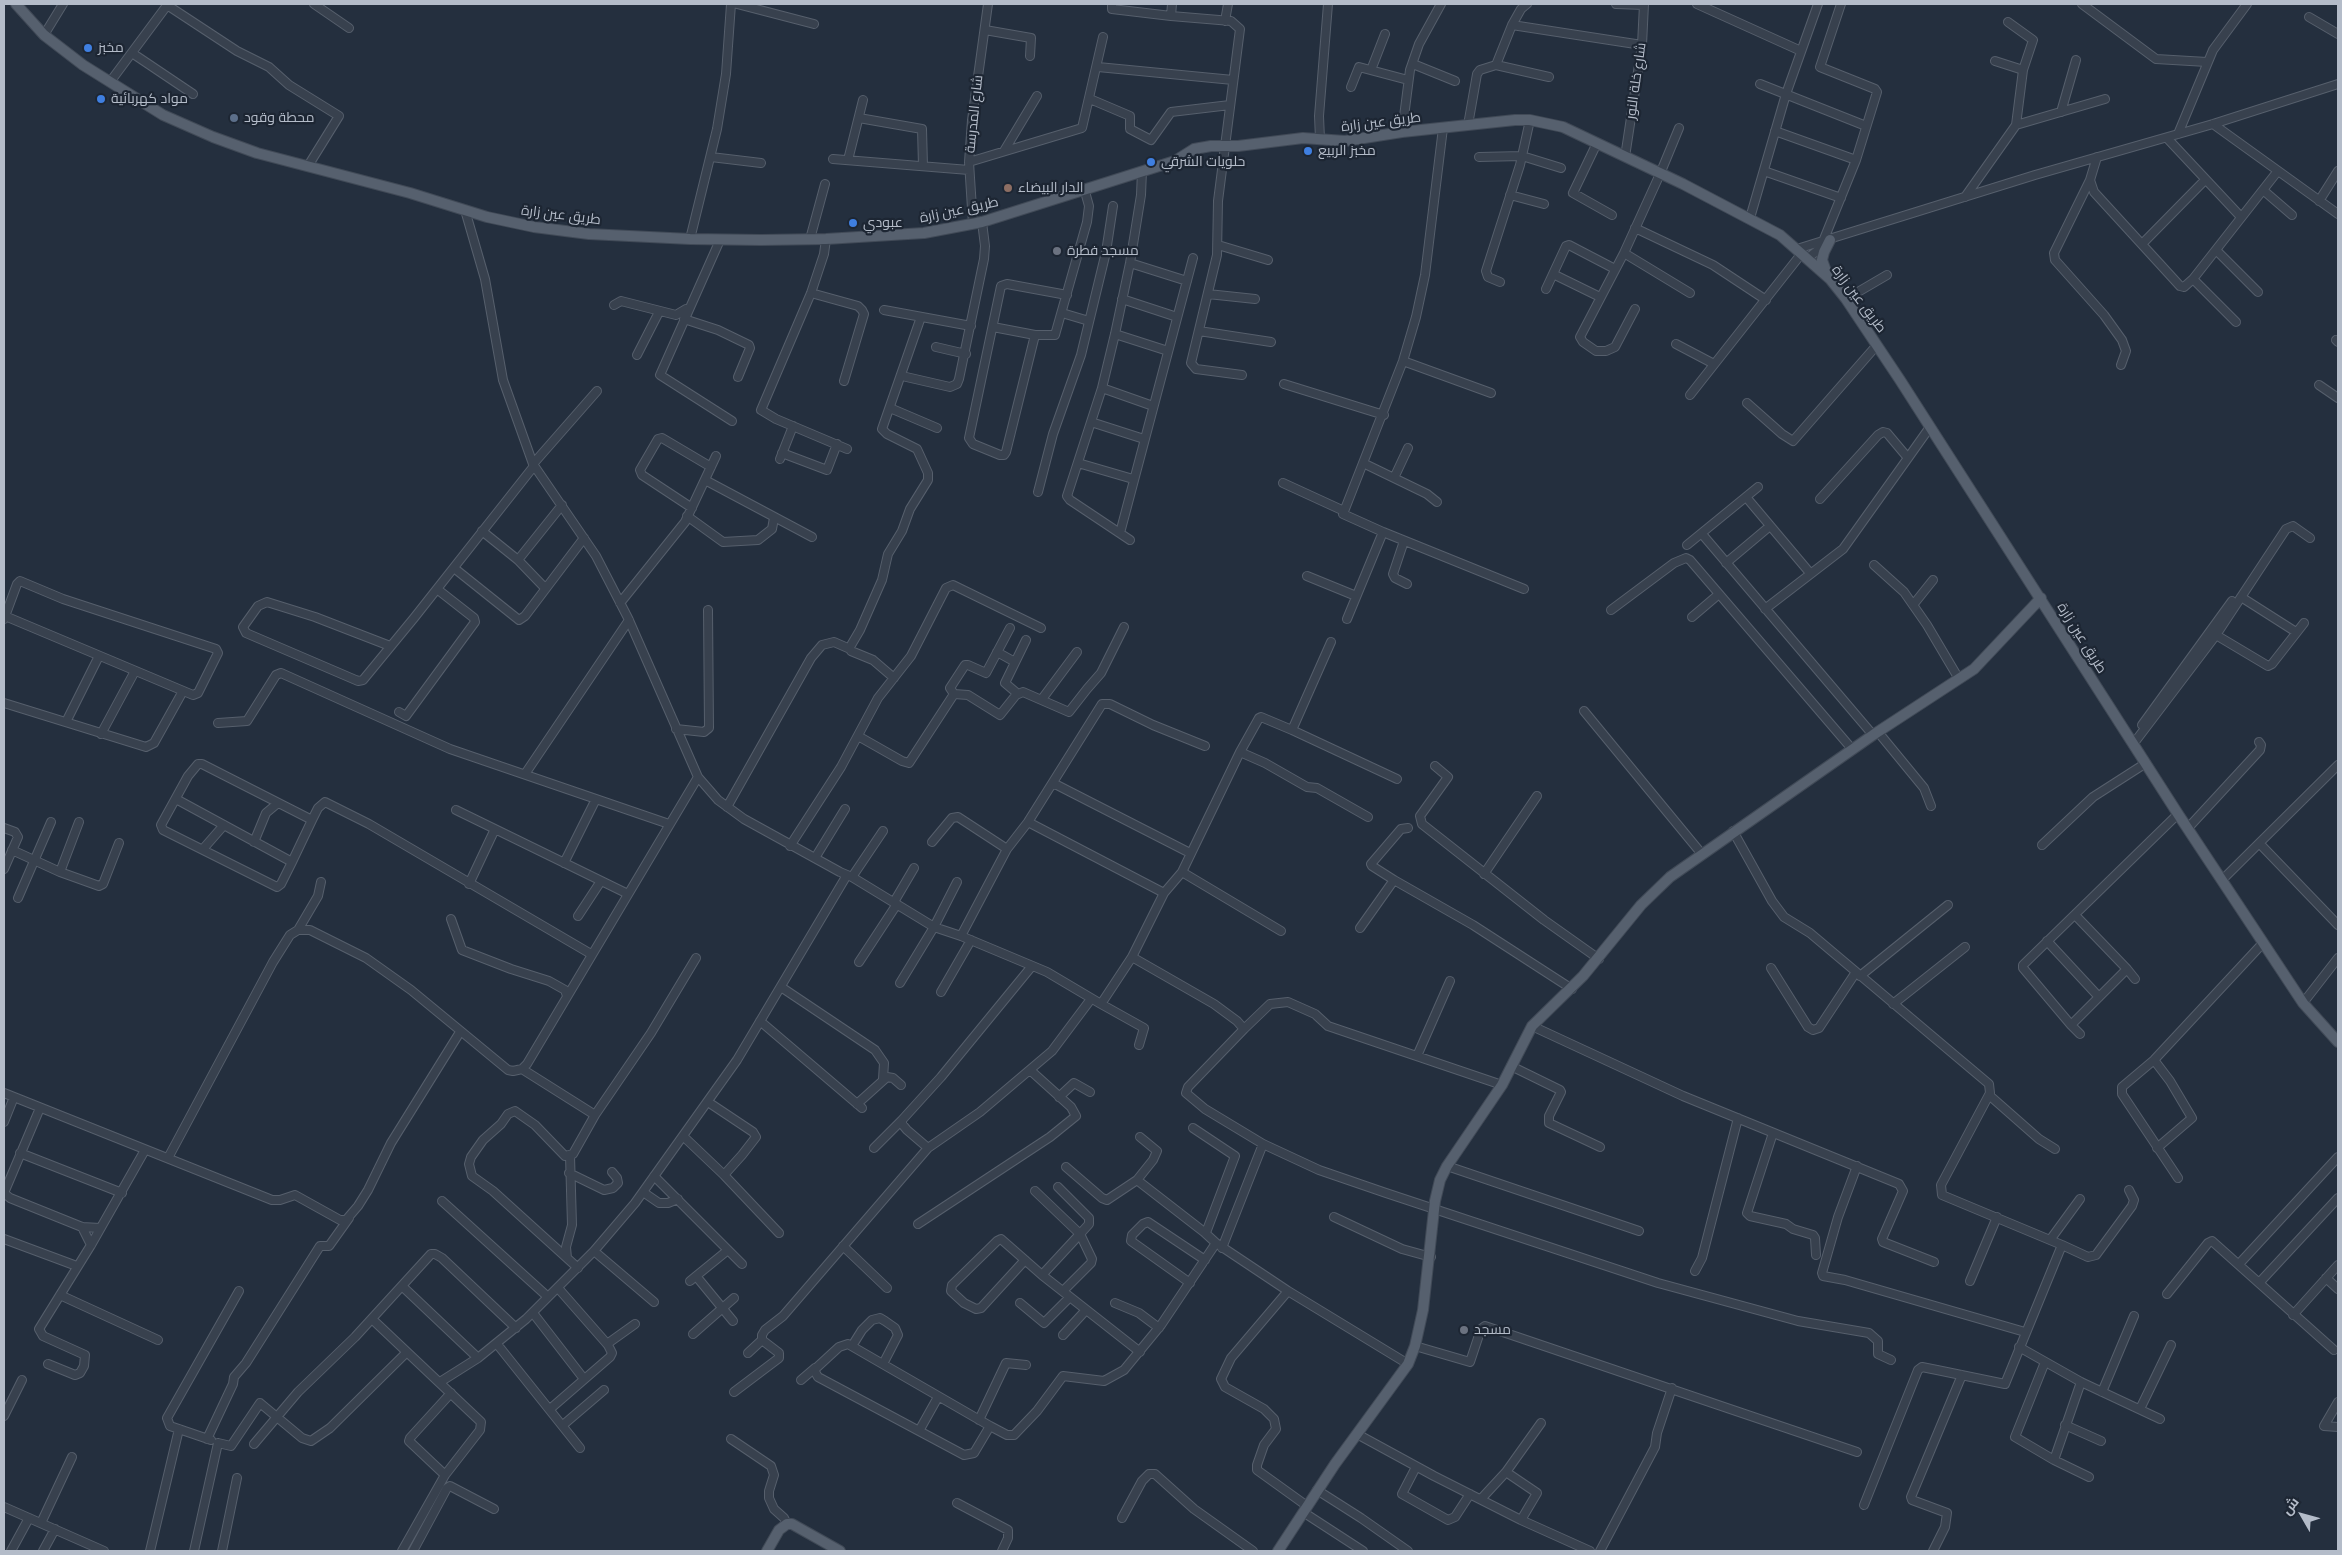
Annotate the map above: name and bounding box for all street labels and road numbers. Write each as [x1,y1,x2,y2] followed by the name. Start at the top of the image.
[1622,41,1650,121] street label: شارع خلة النور
[962,74,986,154] street label: شارع المدرسة
[1340,109,1422,135] street label: طريق عين زارة
[918,193,1000,227] street label: طريق عين زارة
[520,202,602,228] street label: طريق عين زارة
[1828,262,1890,336] street label: طريق عين زارة
[2054,600,2110,676] street label: طريق عين زارة

